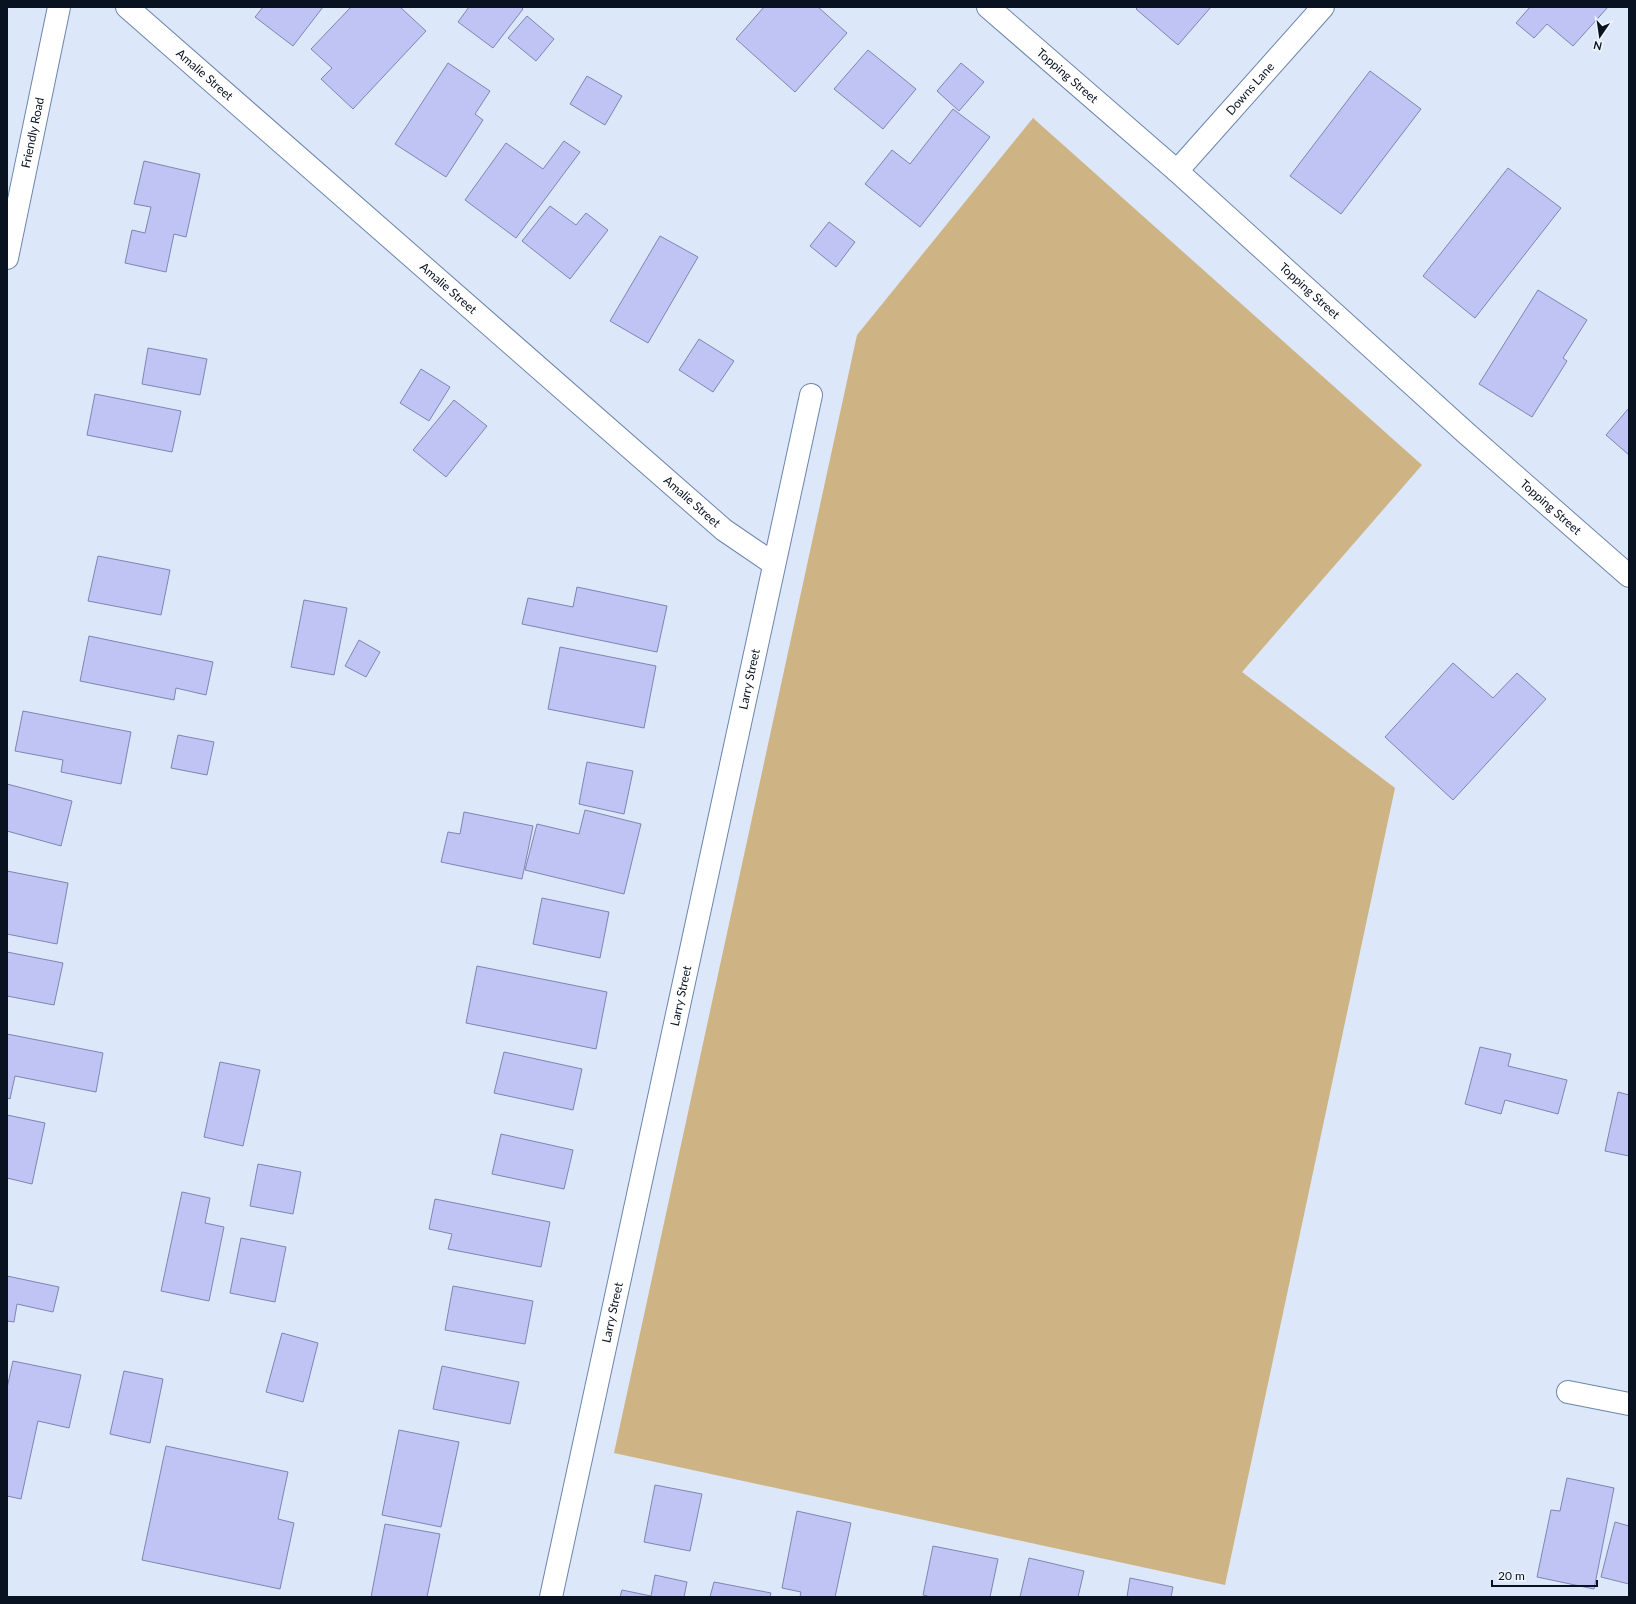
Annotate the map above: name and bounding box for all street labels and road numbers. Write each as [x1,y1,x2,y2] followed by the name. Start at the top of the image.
[1034,45,1102,107] street label: Topping Street
[173,46,237,104] street label: Amalie Street
[1222,59,1277,118] street label: Downs Lane
[18,96,47,169] street label: Friendly Road
[417,259,481,317] street label: Amalie Street
[1276,259,1344,322] street label: Topping Street
[661,473,724,531] street label: Amalie Street
[1517,476,1585,538] street label: Topping Street
[735,647,763,711] street label: Larry Street
[667,963,695,1027] street label: Larry Street
[598,1280,626,1344] street label: Larry Street

